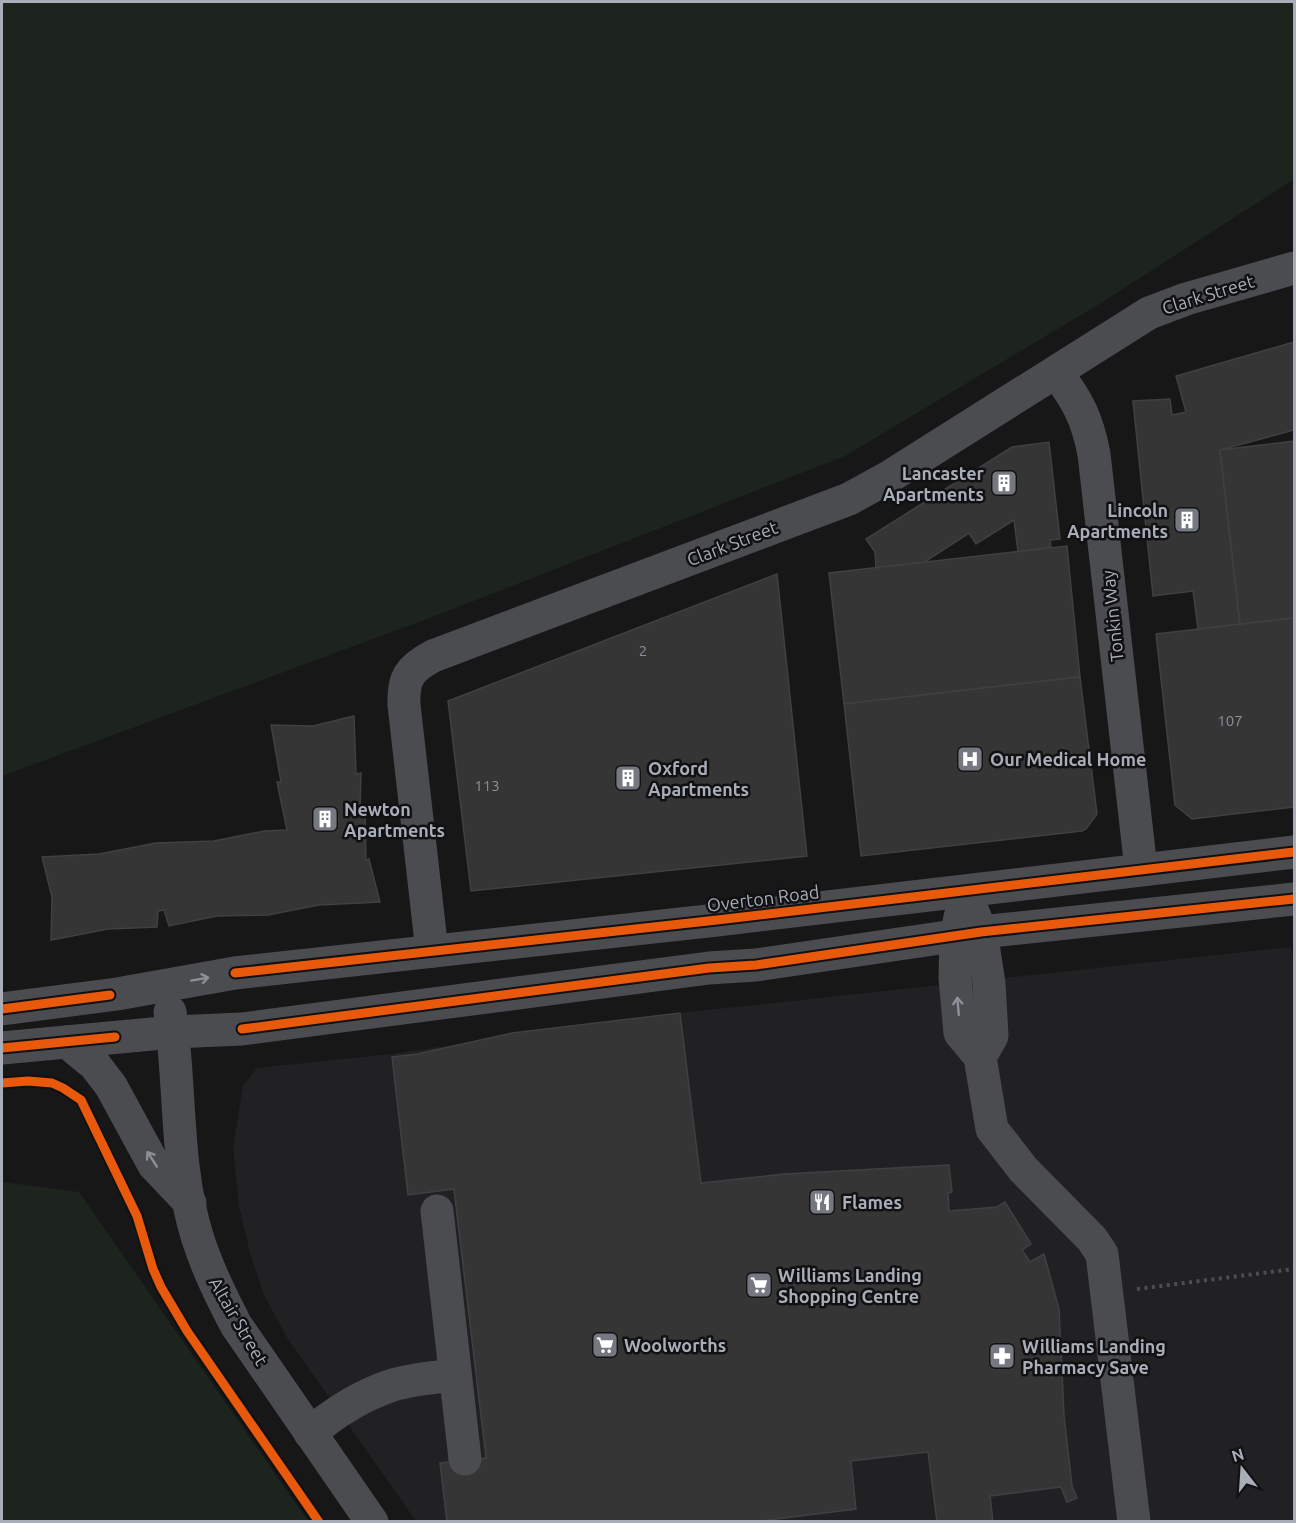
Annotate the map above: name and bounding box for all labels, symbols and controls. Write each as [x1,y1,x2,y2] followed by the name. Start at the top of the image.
[1159,271,1257,317] street label: Clark Street
[883,463,985,504] place label: Lancaster Apartments
[989,468,1019,498] building icon: Lancaster Apartments
[1067,500,1168,541] place label: Lincoln Apartments
[1172,505,1202,535] building icon: Lincoln Apartments
[684,517,780,569] street label: Clark Street
[1097,569,1127,663] street label: Tonkin Way
[639,642,647,659] house number: 2
[1217,712,1243,729] house number: 107
[955,744,985,774] hospital icon: Our Medical Home
[990,749,1146,769] place label: Our Medical Home
[648,758,749,799] place label: Oxford Apartments
[613,763,643,793] building icon: Oxford Apartments
[474,777,500,794] house number: 113
[344,799,445,840] place label: Newton Apartments
[310,804,340,834] building icon: Newton Apartments
[706,881,820,915] street label: Overton Road
[190,973,210,984] one-way arrow
[952,996,963,1016] one-way arrow
[145,1151,157,1168] one-way arrow
[807,1187,837,1217] restaurant icon: Flames
[842,1192,902,1212] place label: Flames
[778,1265,922,1306] place label: Williams Landing Shopping Centre
[744,1270,774,1300] supermarket icon: Williams Landing Shopping Centre
[206,1273,272,1369] street label: Altair Street
[590,1330,620,1360] supermarket icon: Woolworths
[624,1335,726,1355] place label: Woolworths
[1022,1336,1166,1377] place label: Williams Landing Pharmacy Save
[987,1341,1017,1371] pharmacy icon: Williams Landing Pharmacy Save
[1212,1439,1272,1499] north arrow
[1229,1444,1246,1465] text: N

